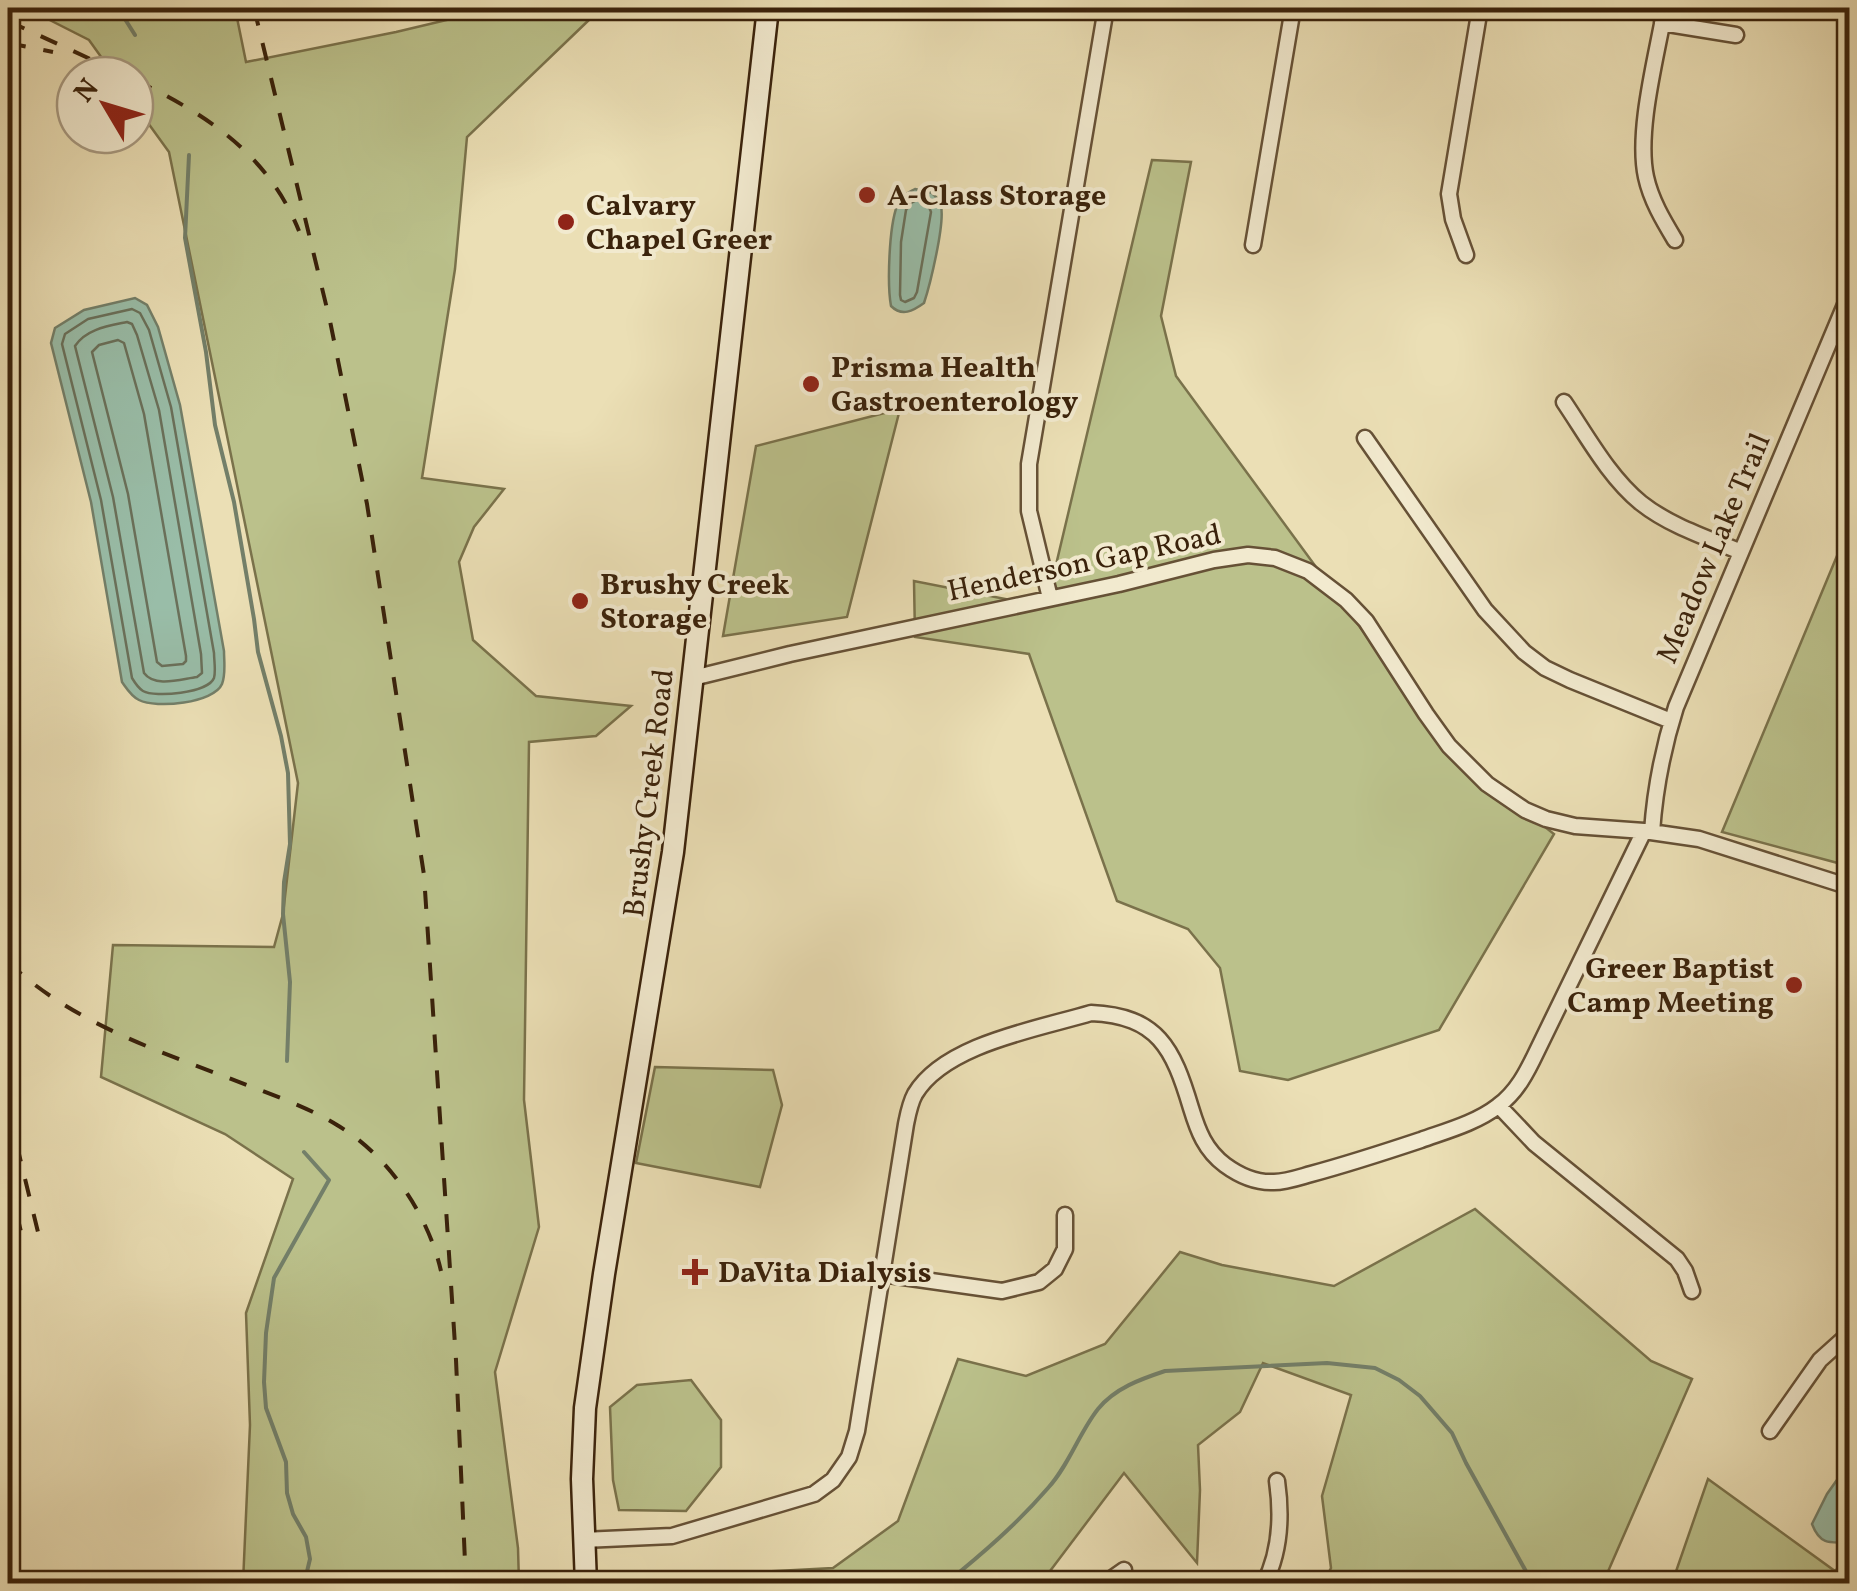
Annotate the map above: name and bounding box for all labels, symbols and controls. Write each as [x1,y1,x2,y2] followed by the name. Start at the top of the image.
[55,55,155,155] north arrow
[66,71,109,111] text: N
[887,176,1106,218] place label: A-Class Storage
[856,184,878,206] marker: A-Class Storage
[586,186,772,262] place label: Calvary Chapel Greer
[555,211,577,233] marker: Calvary Chapel Greer
[831,348,1078,424] place label: Prisma Health Gastroenterology
[800,373,822,395] marker: Prisma Health Gastroenterology
[1647,427,1782,670] street label: Meadow Lake Trail
[944,514,1225,613] street label: Henderson Gap Road
[600,565,790,641] place label: Brushy Creek Storage
[569,590,591,612] marker: Brushy Creek Storage
[614,667,686,920] street label: Brushy Creek Road
[1567,949,1774,1025] place label: Greer Baptist Camp Meeting
[1783,974,1805,996] marker: Greer Baptist Camp Meeting
[718,1253,932,1295] place label: DaVita Dialysis
[682,1259,708,1285] marker: DaVita Dialysis

